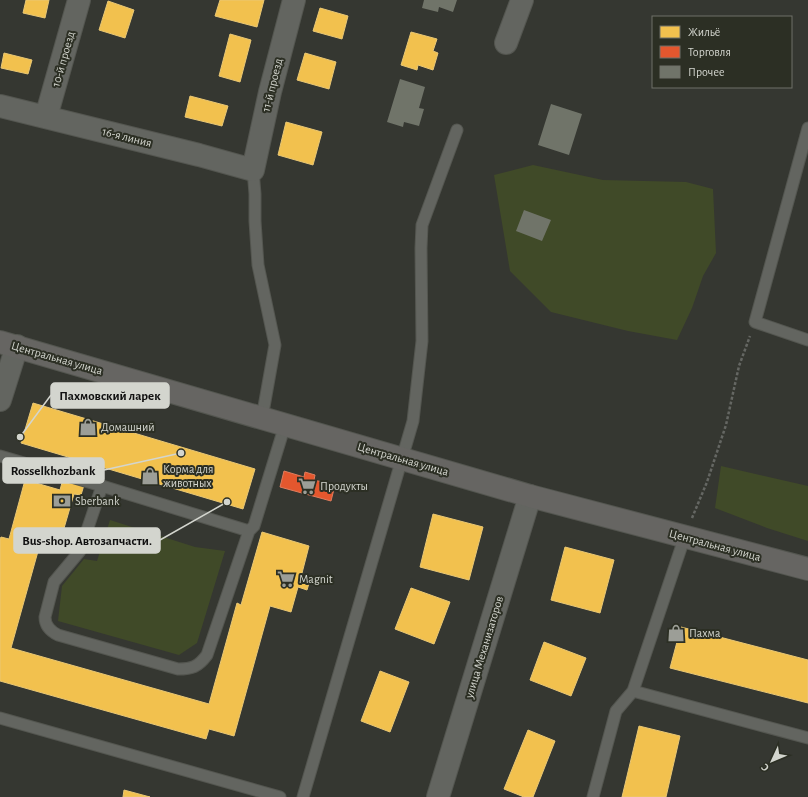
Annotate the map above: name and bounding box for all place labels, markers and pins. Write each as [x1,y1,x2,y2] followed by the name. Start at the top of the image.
[51,383,169,408] callout: Пахмовский ларек
[78,417,98,437] shop icon: Домашний
[101,421,155,433] place label: Домашний
[3,458,104,483] callout: Rosselkhozbank
[163,463,213,489] place label: Корма для животных
[140,466,160,486] shop icon: Корма для животных
[297,476,317,496] supermarket icon: Продукты
[320,480,368,493] place label: Продукты
[52,491,72,511] bank icon: Sberbank
[75,495,120,507] place label: Sberbank
[14,528,160,553] callout: Bus-shop. Автозапчасти.
[276,569,296,589] supermarket icon: Magnit
[299,573,333,585] place label: Magnit
[666,623,686,643] shop icon: Пахма
[689,627,721,639] place label: Пахма

